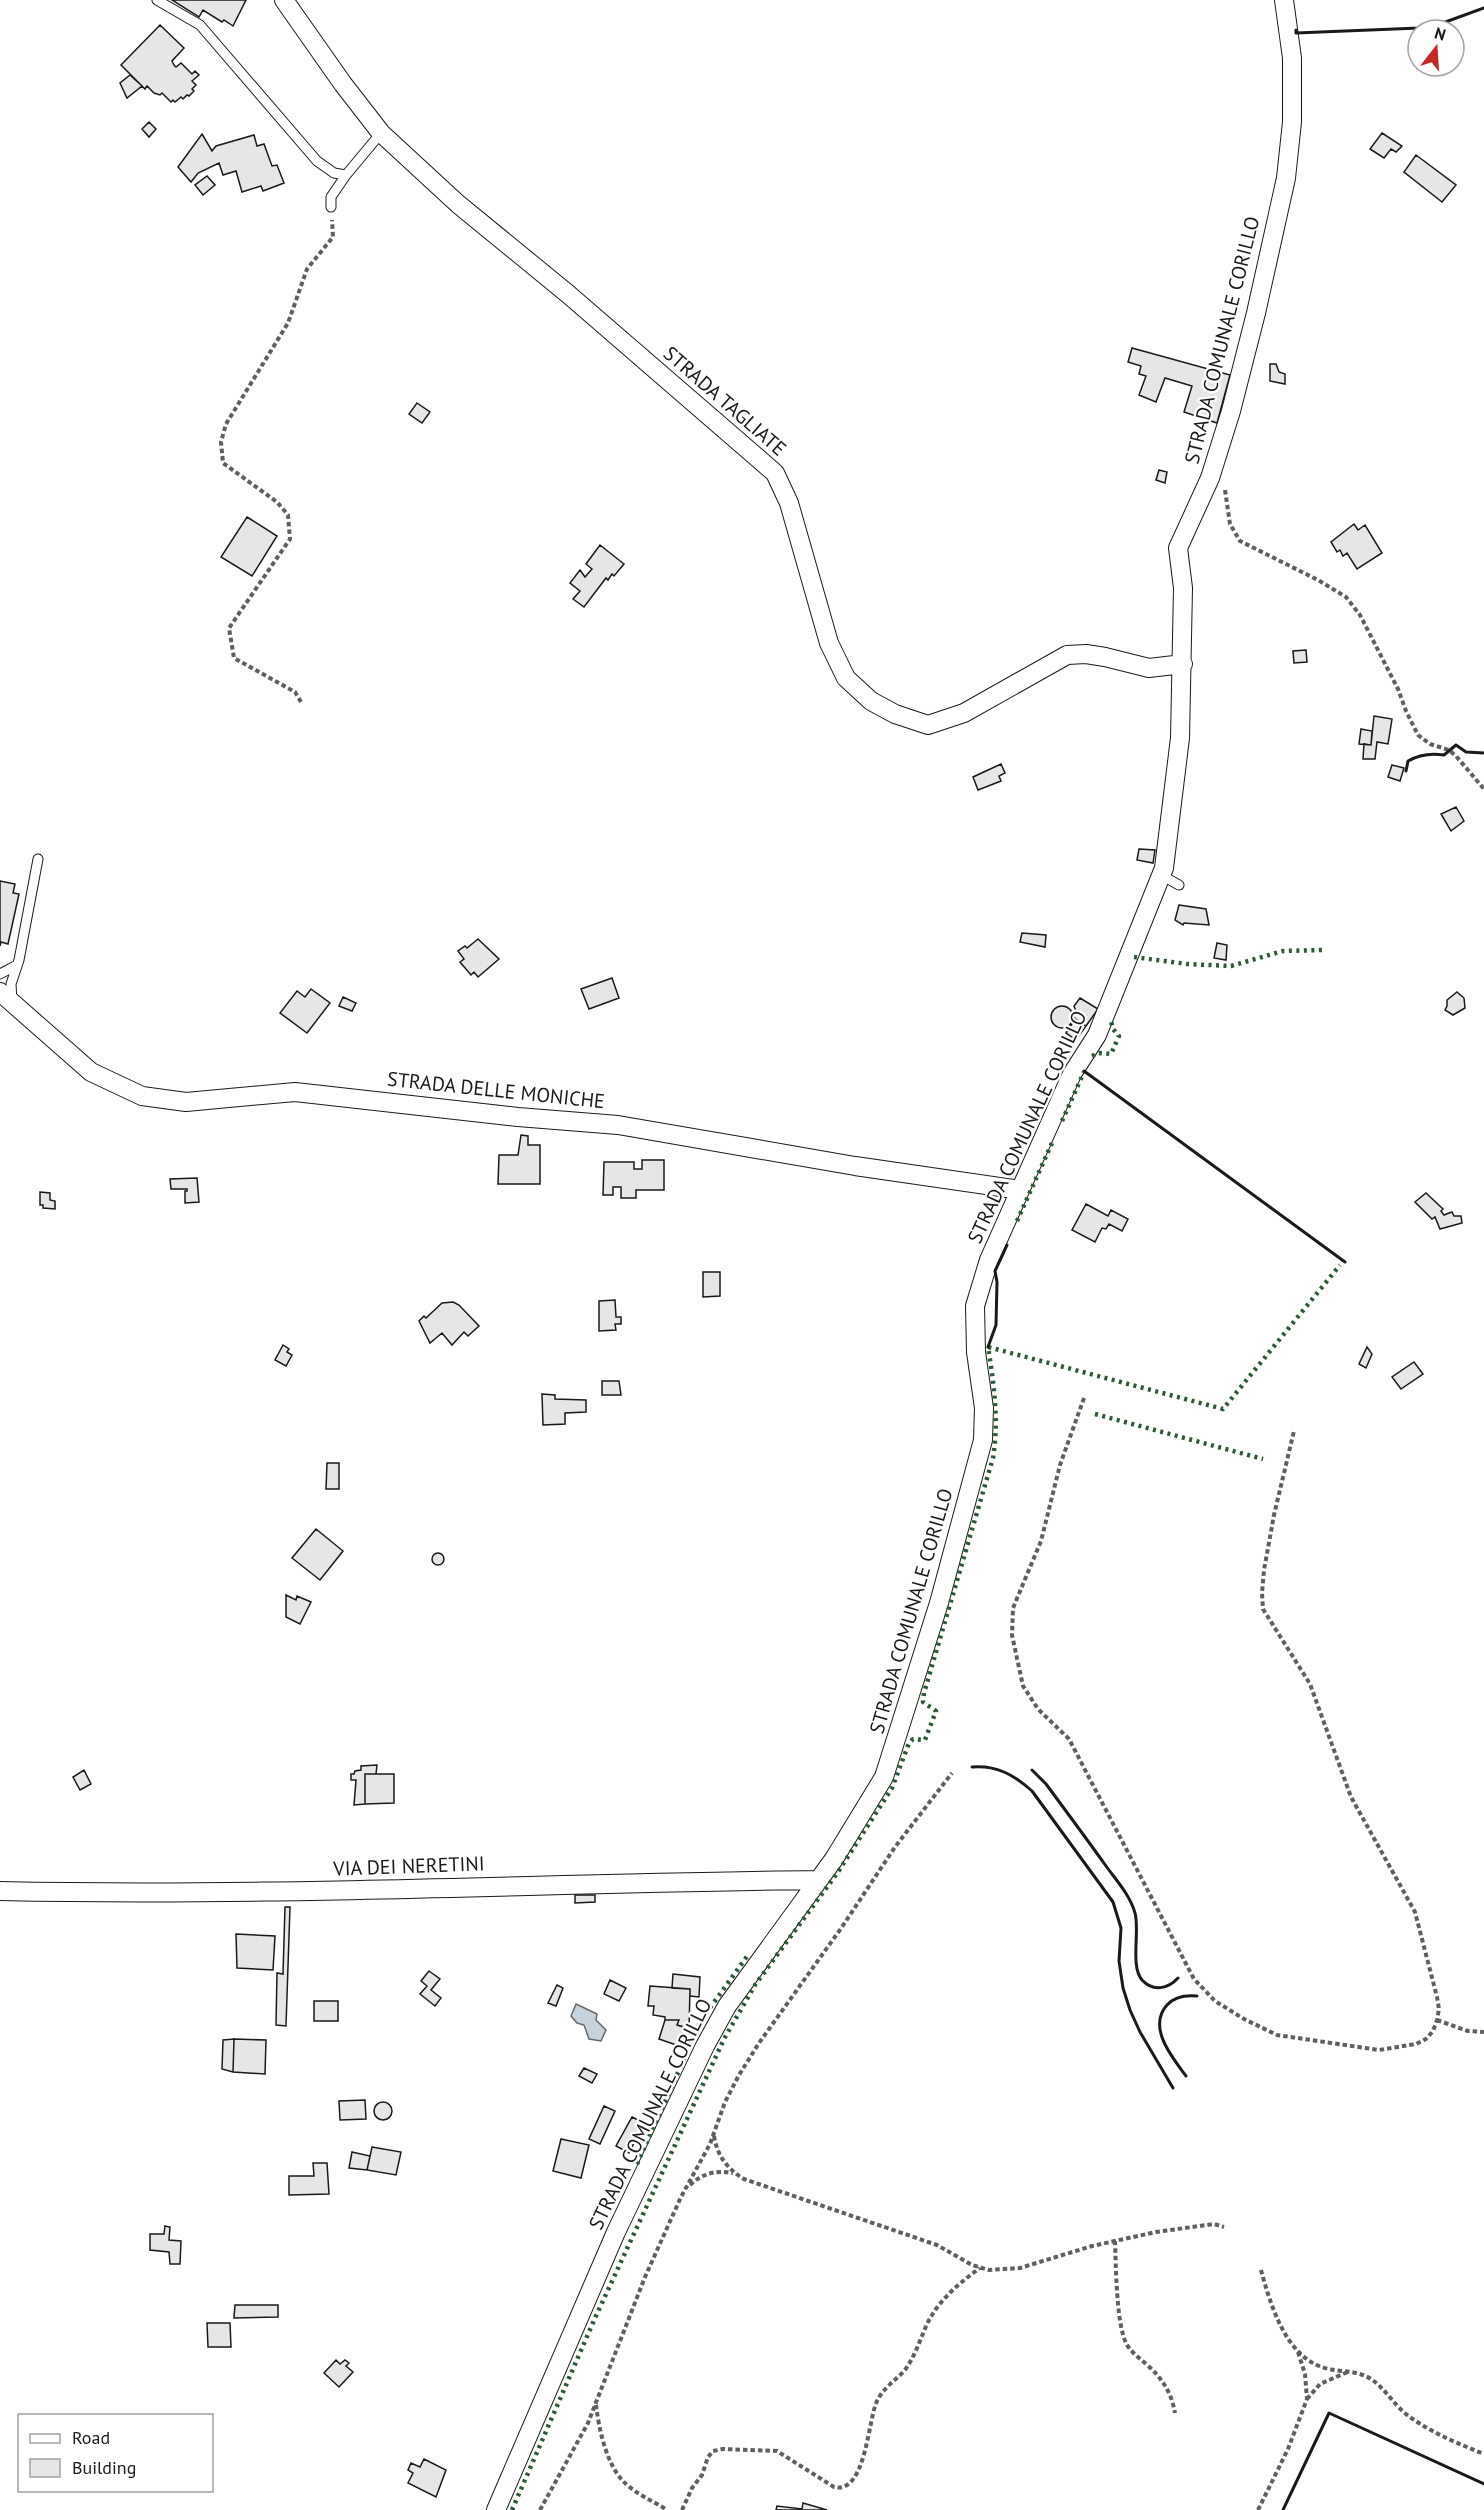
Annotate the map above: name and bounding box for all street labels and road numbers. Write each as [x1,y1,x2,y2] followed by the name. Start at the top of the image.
[1179,214,1265,466] street label: STRADA COMUNALE CORILLO
[658,340,792,462] street label: STRADA TAGLIATE
[962,1006,1092,1248] street label: STRADA COMUNALE CORILLO
[386,1066,606,1114] street label: STRADA DELLE MONICHE
[864,1485,958,1737] street label: STRADA COMUNALE CORILLO
[332,1850,485,1882] street label: VIA DEI NERETINI
[583,1994,717,2234] street label: STRADA COMUNALE CORILLO

